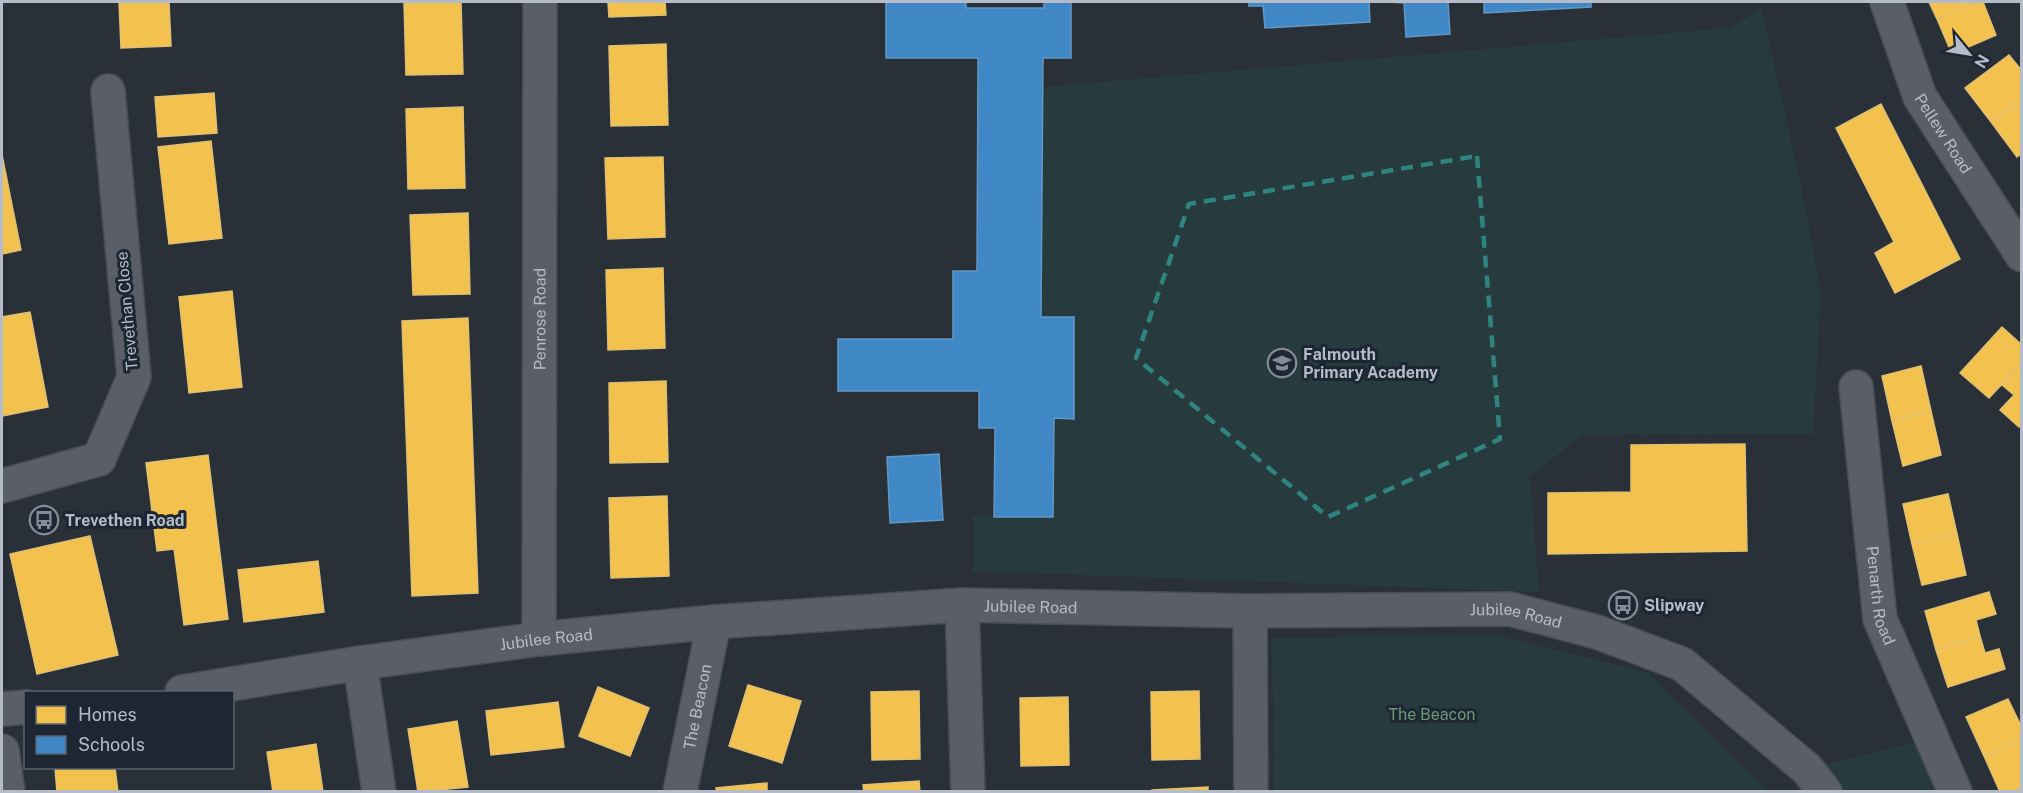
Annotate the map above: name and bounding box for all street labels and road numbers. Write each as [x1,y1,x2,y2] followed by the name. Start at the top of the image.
[1911,90,1976,177] street label: Pellew Road
[112,251,142,371] street label: Trevethan Close
[530,268,549,370] street label: Penrose Road
[1863,545,1899,648] street label: Penarth Road
[984,596,1078,617] street label: Jubilee Road
[1470,599,1564,632] street label: Jubilee Road
[498,624,593,654] street label: Jubilee Road
[679,662,715,751] street label: The Beacon

